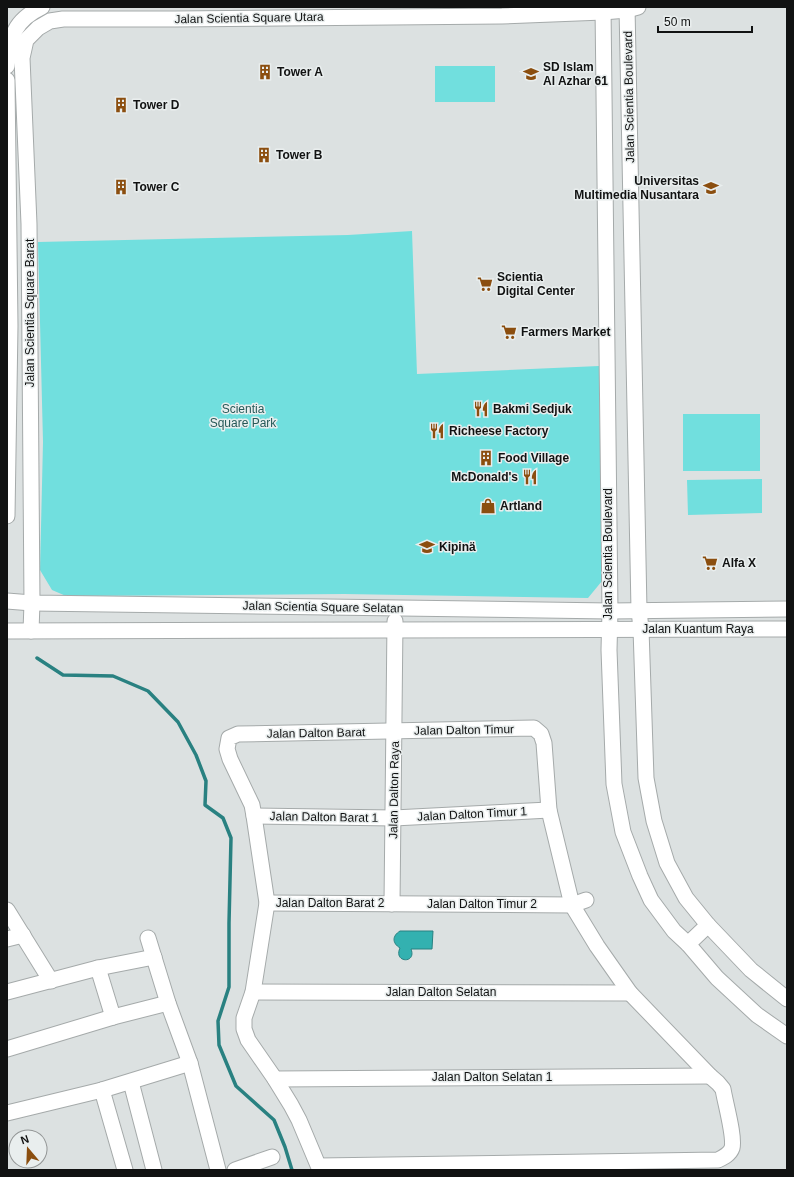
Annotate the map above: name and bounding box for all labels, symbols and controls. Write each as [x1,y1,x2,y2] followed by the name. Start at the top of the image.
[658,8,752,34] scale bar
[174,10,324,26] street label: Jalan Scientia Square Utara
[664,15,691,29] text: 50 m
[621,31,637,163] street label: Jalan Scientia Boulevard
[543,60,608,88] place label: SD Islam Al Azhar 61
[256,63,274,81] building icon: Tower A
[277,65,323,79] place label: Tower A
[522,65,540,83] school or university icon: SD Islam Al Azhar 61
[112,96,130,114] building icon: Tower D
[133,98,180,112] place label: Tower D
[255,146,273,164] building icon: Tower B
[276,148,323,162] place label: Tower B
[574,174,699,202] place label: Universitas Multimedia Nusantara
[112,178,130,196] building icon: Tower C
[702,179,720,197] school or university icon: Universitas Multimedia Nusantara
[133,180,180,194] place label: Tower C
[23,238,37,387] street label: Jalan Scientia Square Barat
[497,270,575,298] place label: Scientia Digital Center
[476,275,494,293] supermarket icon: Scientia Digital Center
[500,323,518,341] supermarket icon: Farmers Market
[521,325,610,339] place label: Farmers Market
[472,400,490,418] restaurant icon: Bakmi Sedjuk
[210,402,277,430] park label: Scientia Square Park
[493,402,572,416] place label: Bakmi Sedjuk
[428,422,446,440] restaurant icon: Richeese Factory
[449,424,549,438] place label: Richeese Factory
[477,449,495,467] building icon: Food Village
[498,451,569,465] place label: Food Village
[521,468,539,486] restaurant icon: McDonald's
[451,470,518,484] place label: McDonald's
[601,488,615,620] street label: Jalan Scientia Boulevard
[479,497,497,515] shop icon: Artland
[500,499,542,513] place label: Artland
[418,538,436,556] school or university icon: Kipinä
[439,540,476,554] place label: Kipinä
[701,554,719,572] supermarket icon: Alfa X
[722,556,756,570] place label: Alfa X
[242,599,404,615] street label: Jalan Scientia Square Selatan
[642,622,754,636] street label: Jalan Kuantum Raya
[414,722,514,738] street label: Jalan Dalton Timur
[267,725,366,741] street label: Jalan Dalton Barat
[386,741,402,839] street label: Jalan Dalton Raya
[417,804,528,824] street label: Jalan Dalton Timur 1
[270,809,379,825] street label: Jalan Dalton Barat 1
[276,896,385,910] street label: Jalan Dalton Barat 2
[427,897,537,911] street label: Jalan Dalton Timur 2
[386,985,496,999] street label: Jalan Dalton Selatan
[432,1070,553,1084] street label: Jalan Dalton Selatan 1
[8,1129,48,1169] north arrow
[19,1133,31,1147] text: N

